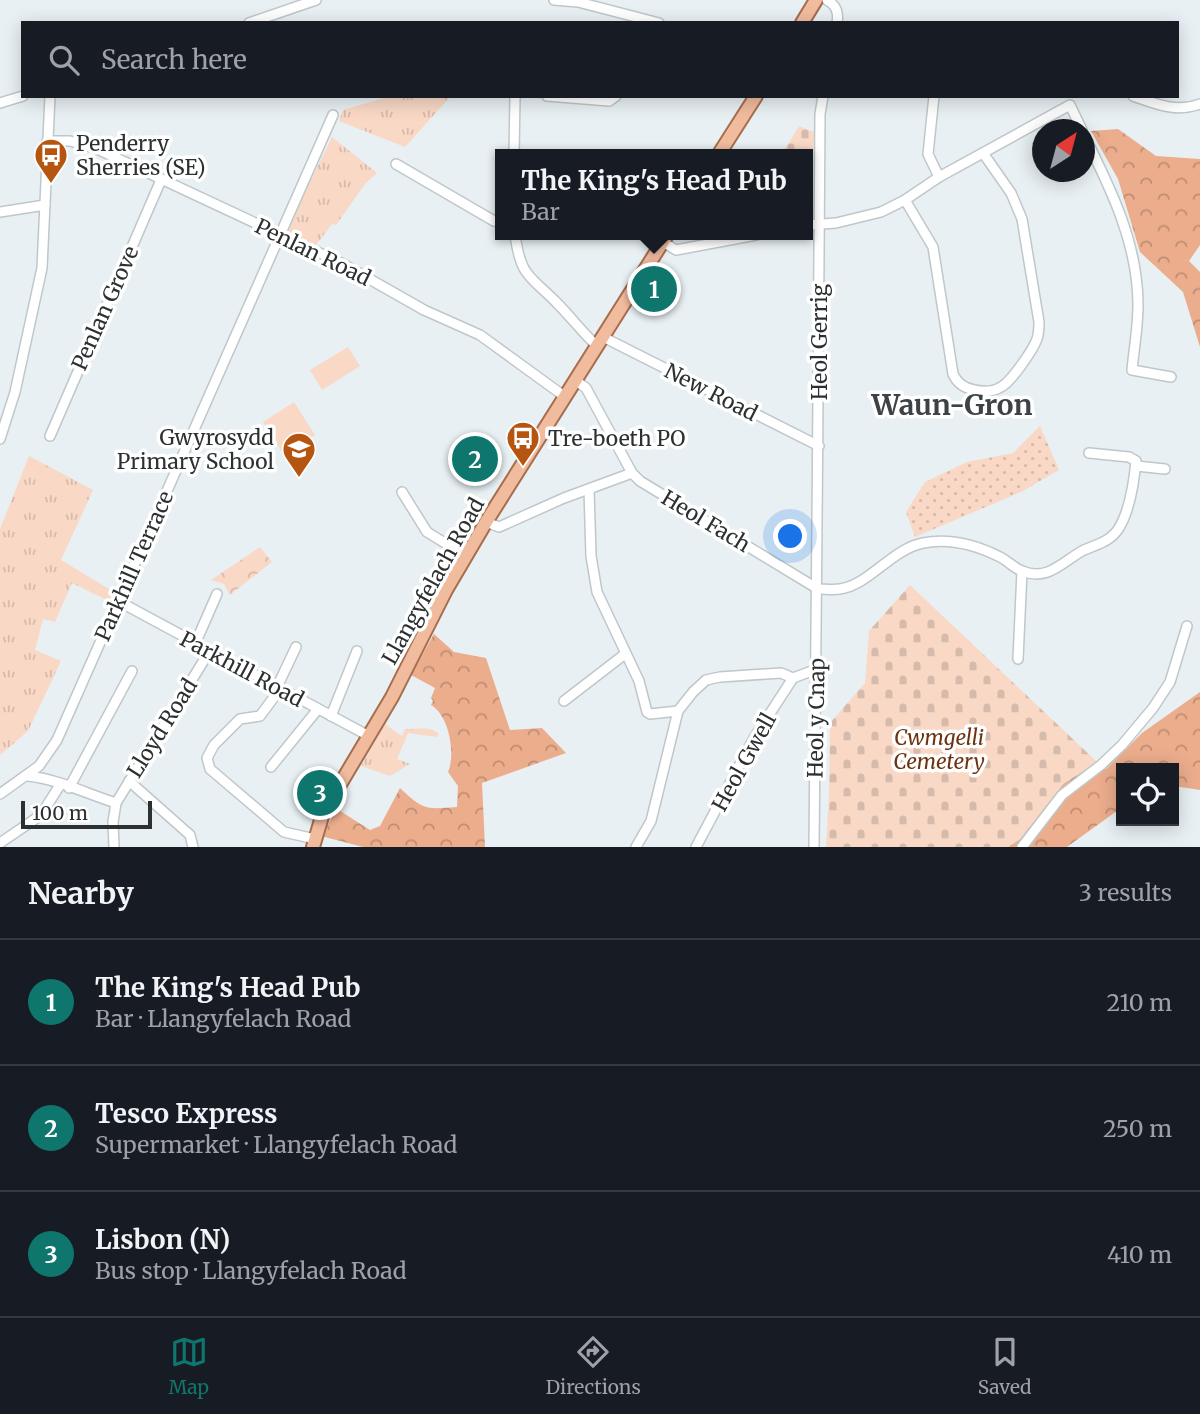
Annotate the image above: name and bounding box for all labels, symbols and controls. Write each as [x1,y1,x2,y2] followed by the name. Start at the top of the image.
[21,21,1179,98] search box
[45,41,83,79] icon: search
[101,43,247,76] text: Search here
[1032,119,1095,182] north arrow
[76,130,206,181] place label: Penderry Sherries (SE)
[32,136,70,185] bus stop icon: Penderry Sherries (SE)
[495,149,813,240] popup
[521,164,787,197] text: The King's Head Pub
[521,197,560,226] text: Bar
[251,212,376,292] street label: Penlan Road
[66,242,144,374] street label: Penlan Grove
[631,263,677,315] pin: 1
[806,284,833,400] street label: Heol Gerrig
[660,357,762,427] street label: New Road
[871,387,1033,423] district label: Waun-Gron
[504,419,542,468] bus stop icon: Tre-boeth PO
[117,424,274,475] place label: Gwyrosydd Primary School
[548,425,686,452] place label: Tre-boeth PO
[280,430,318,479] school or university icon: Gwyrosydd Primary School
[452,433,498,485] pin: 2
[657,484,755,558] street label: Heol Fach
[89,487,179,645] street label: Parkhill Terrace
[376,493,490,669] street label: Llangyfelach Road
[773,519,807,553] your location
[176,625,309,713] street label: Parkhill Road
[801,658,831,778] street label: Heol y Cnap
[121,673,203,783] street label: Lloyd Road
[706,708,782,816] street label: Heol Gwell
[893,724,985,775] park label: Cwmgelli Cemetery
[1116,763,1179,826] map controls
[1116,763,1179,826] button: locate
[297,767,343,819] pin: 3
[21,798,152,830] scale bar
[32,801,88,825] text: 100 m
[28,874,134,912] text: Nearby
[1079,878,1172,907] text: 3 results
[95,971,361,1004] text: The King's Head Pub
[46,988,56,1017] text: 1
[1107,988,1172,1017] text: 210 m
[95,1004,351,1033] text: Bar · Llangyfelach Road
[95,1097,278,1130] text: Tesco Express
[44,1114,58,1143] text: 2
[1103,1114,1172,1143] text: 250 m
[95,1130,457,1159] text: Supermarket · Llangyfelach Road
[95,1223,230,1256] text: Lisbon (N)
[44,1240,58,1269] text: 3
[1107,1240,1172,1269] text: 410 m
[95,1256,407,1285] text: Bus stop · Llangyfelach Road
[168,1333,209,1399] tab: Map
[546,1333,641,1399] tab: Directions
[978,1333,1032,1399] tab: Saved

